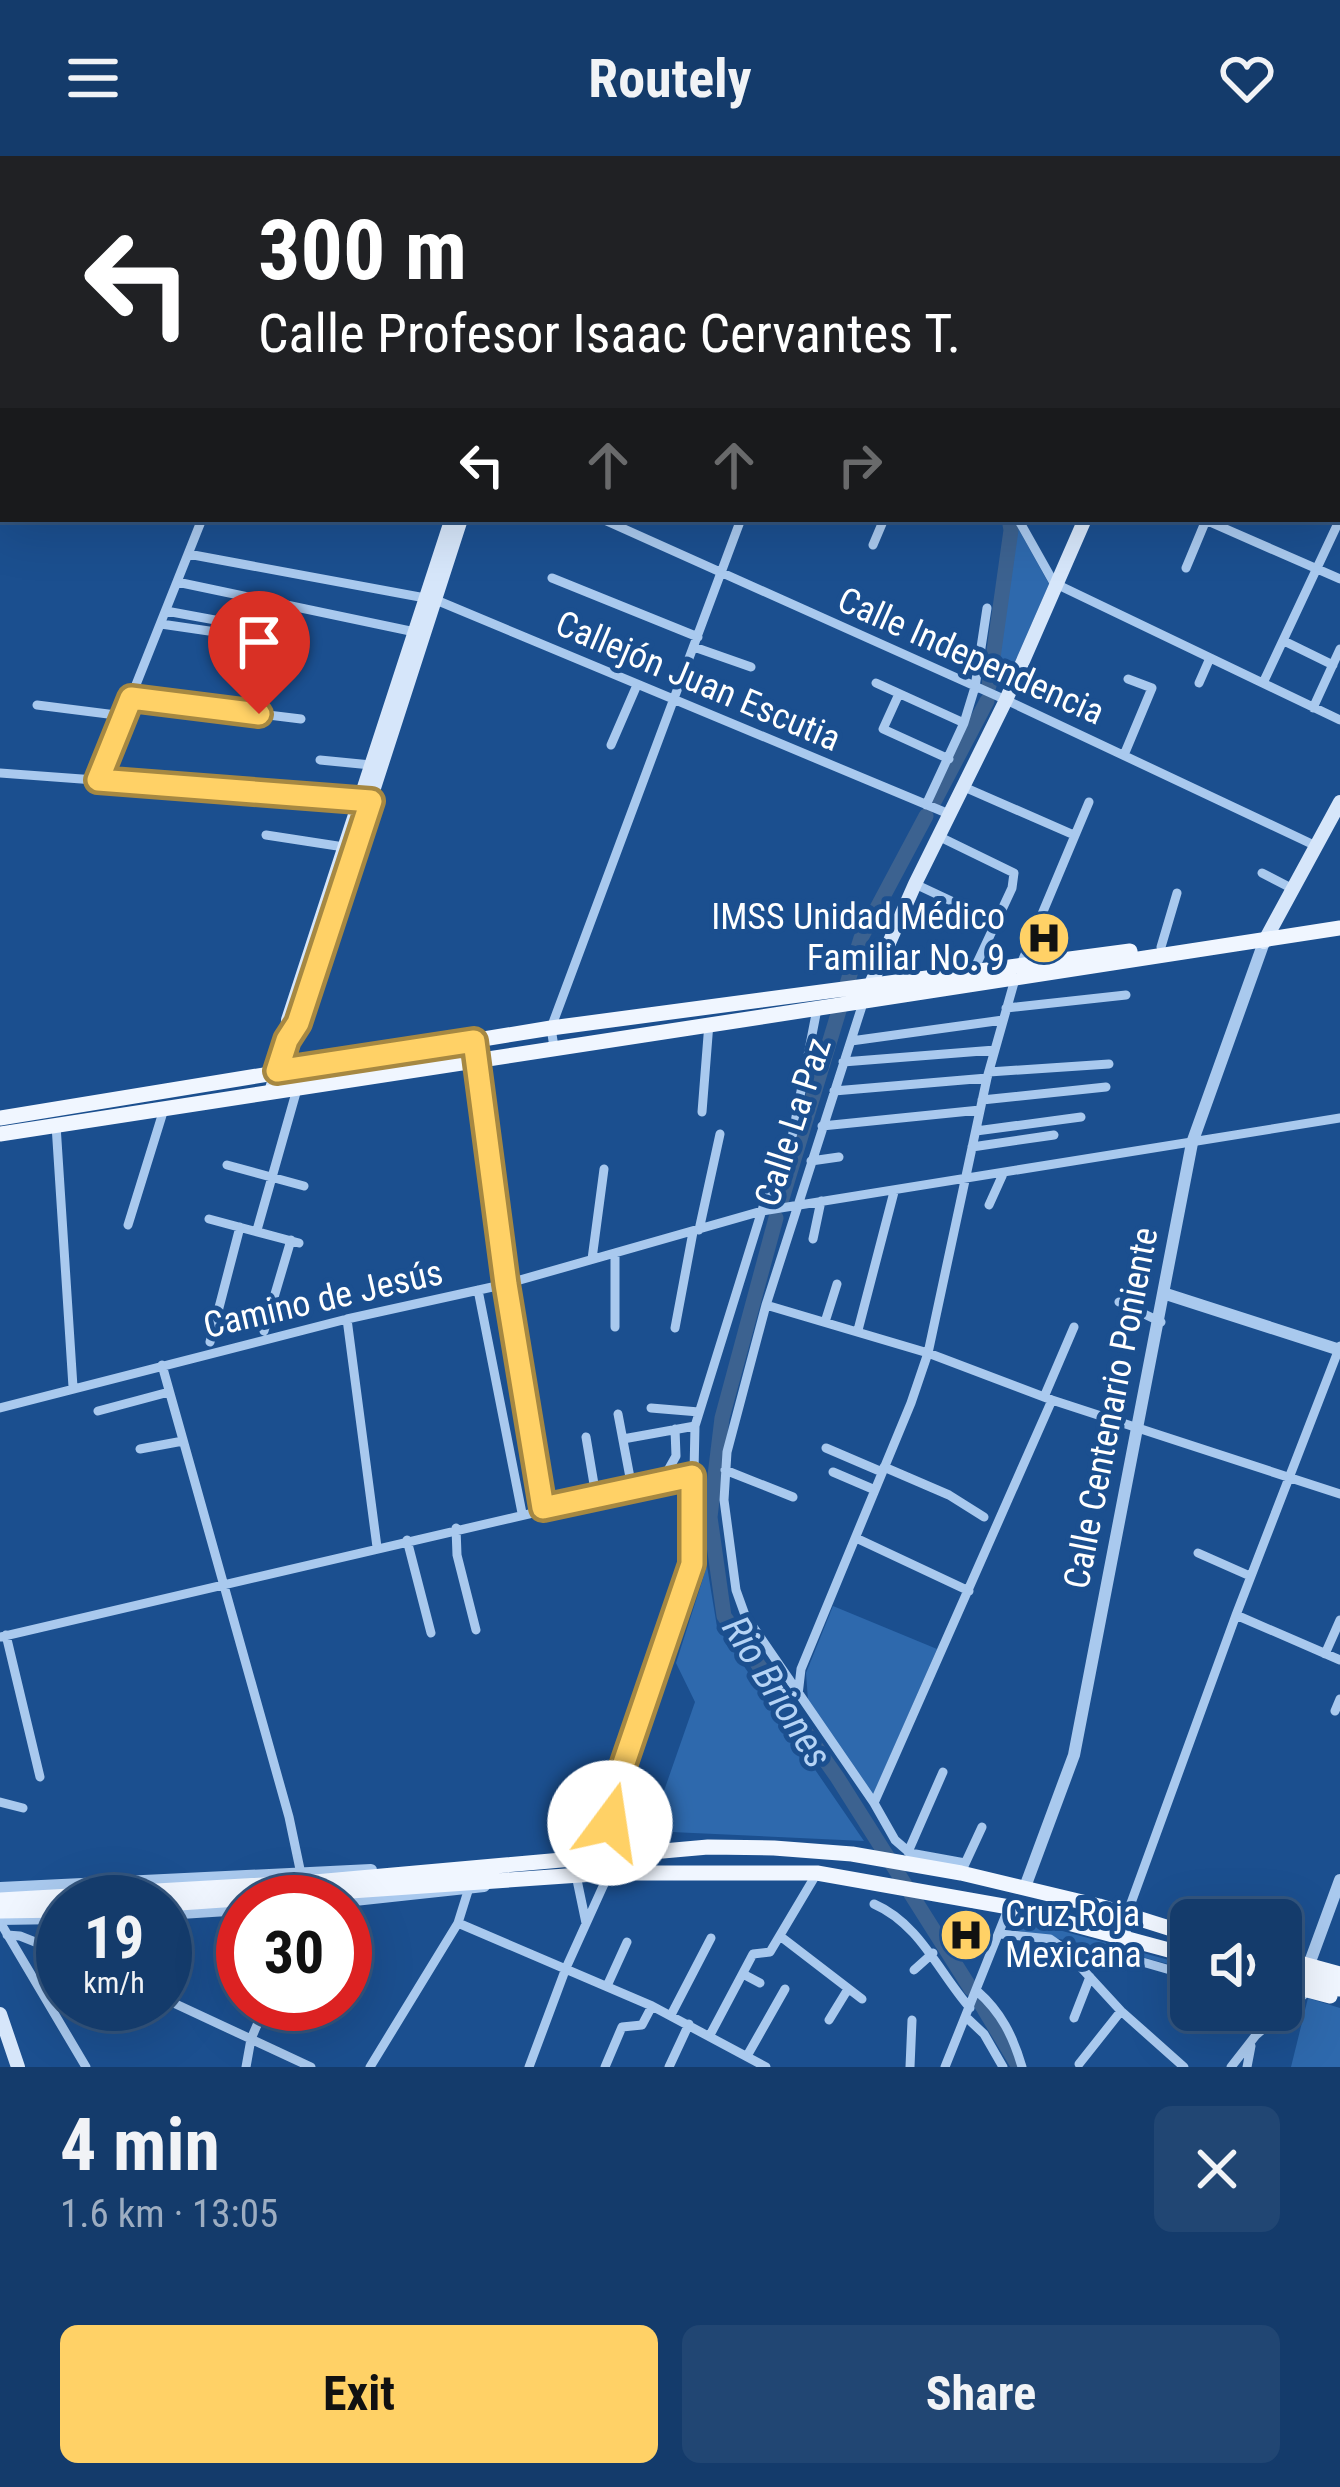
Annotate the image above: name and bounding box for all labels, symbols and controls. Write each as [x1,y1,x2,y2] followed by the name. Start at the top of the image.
[60,45,126,111] icon: menu
[1214,45,1280,111] icon: heart
[588,47,752,110] text: Routely
[258,201,467,300] text: 300 m
[60,204,216,360] icon: left
[258,302,961,365] text: Calle Profesor Isaac Cervantes T.
[449,432,515,498] icon: left
[575,432,641,498] icon: ahead
[701,432,767,498] icon: ahead
[827,432,893,498] icon: right
[831,578,1111,734] street label: Calle Independencia
[208,591,310,714] pin
[549,602,847,760] street label: Callejón Juan Escutia
[226,609,292,675] icon: arrive
[711,896,1005,979] place label: IMSS Unidad Médico Familiar No. 9
[1016,910,1072,966] hospital icon: IMSS Unidad Médico Familiar No. 9
[746,1032,840,1212] street label: Calle La Paz
[1055,1224,1167,1592] street label: Calle Centenario Poniente
[199,1251,447,1347] street label: Camino de Jesús
[713,1608,841,1776] water label: Rio Briones
[547,1760,673,1886] position arrow
[216,1875,372,2031] speed limit sign: 30
[1005,1893,1142,1976] place label: Cruz Roja Mexicana
[1170,1899,1302,2031] map controls
[1170,1899,1302,2031] button: sound
[84,1902,144,1973] text: 19
[938,1907,994,1963] hospital icon: Cruz Roja Mexicana
[83,1965,145,2000] text: km/h
[60,2103,220,2188] text: 4 min
[1154,2106,1280,2232] button: close
[60,2191,278,2237] text: 1.6 km · 13:05
[60,2325,658,2463] button: Exit
[682,2325,1280,2463] button: Share

